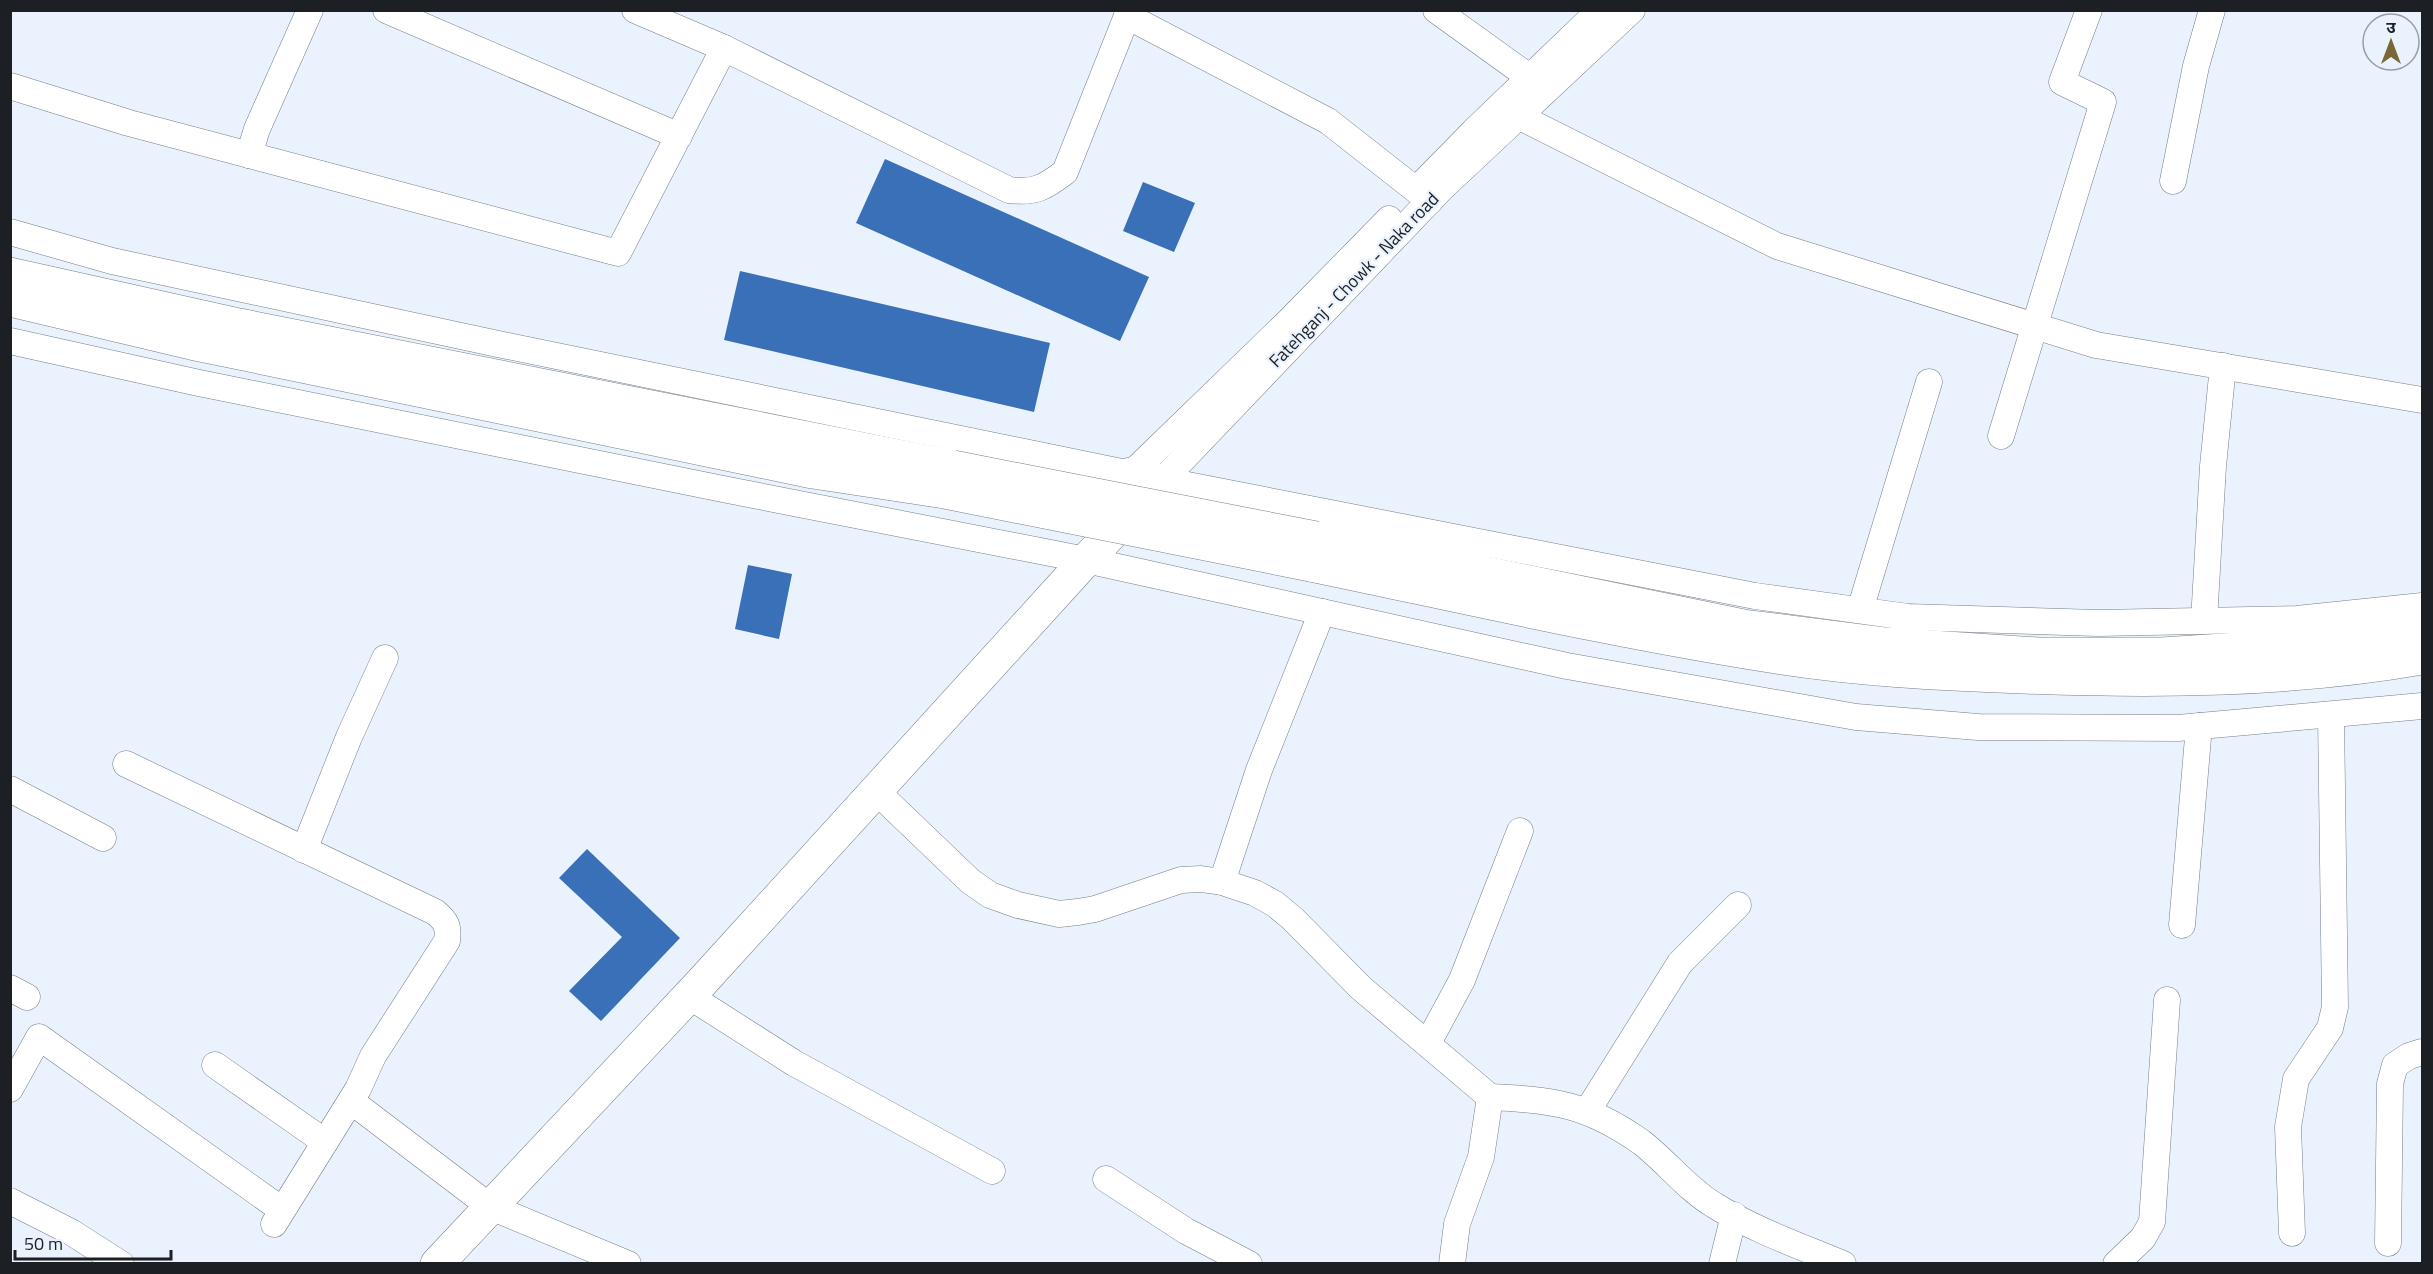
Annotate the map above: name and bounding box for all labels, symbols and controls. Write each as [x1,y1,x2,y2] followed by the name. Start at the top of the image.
[2361,12,2421,72] north arrow
[2386,15,2396,39] text: उ
[1262,186,1445,373] street label: Fatehganj - Chowk - Naka road
[15,1223,171,1261] scale bar
[24,1230,63,1257] text: 50 m

